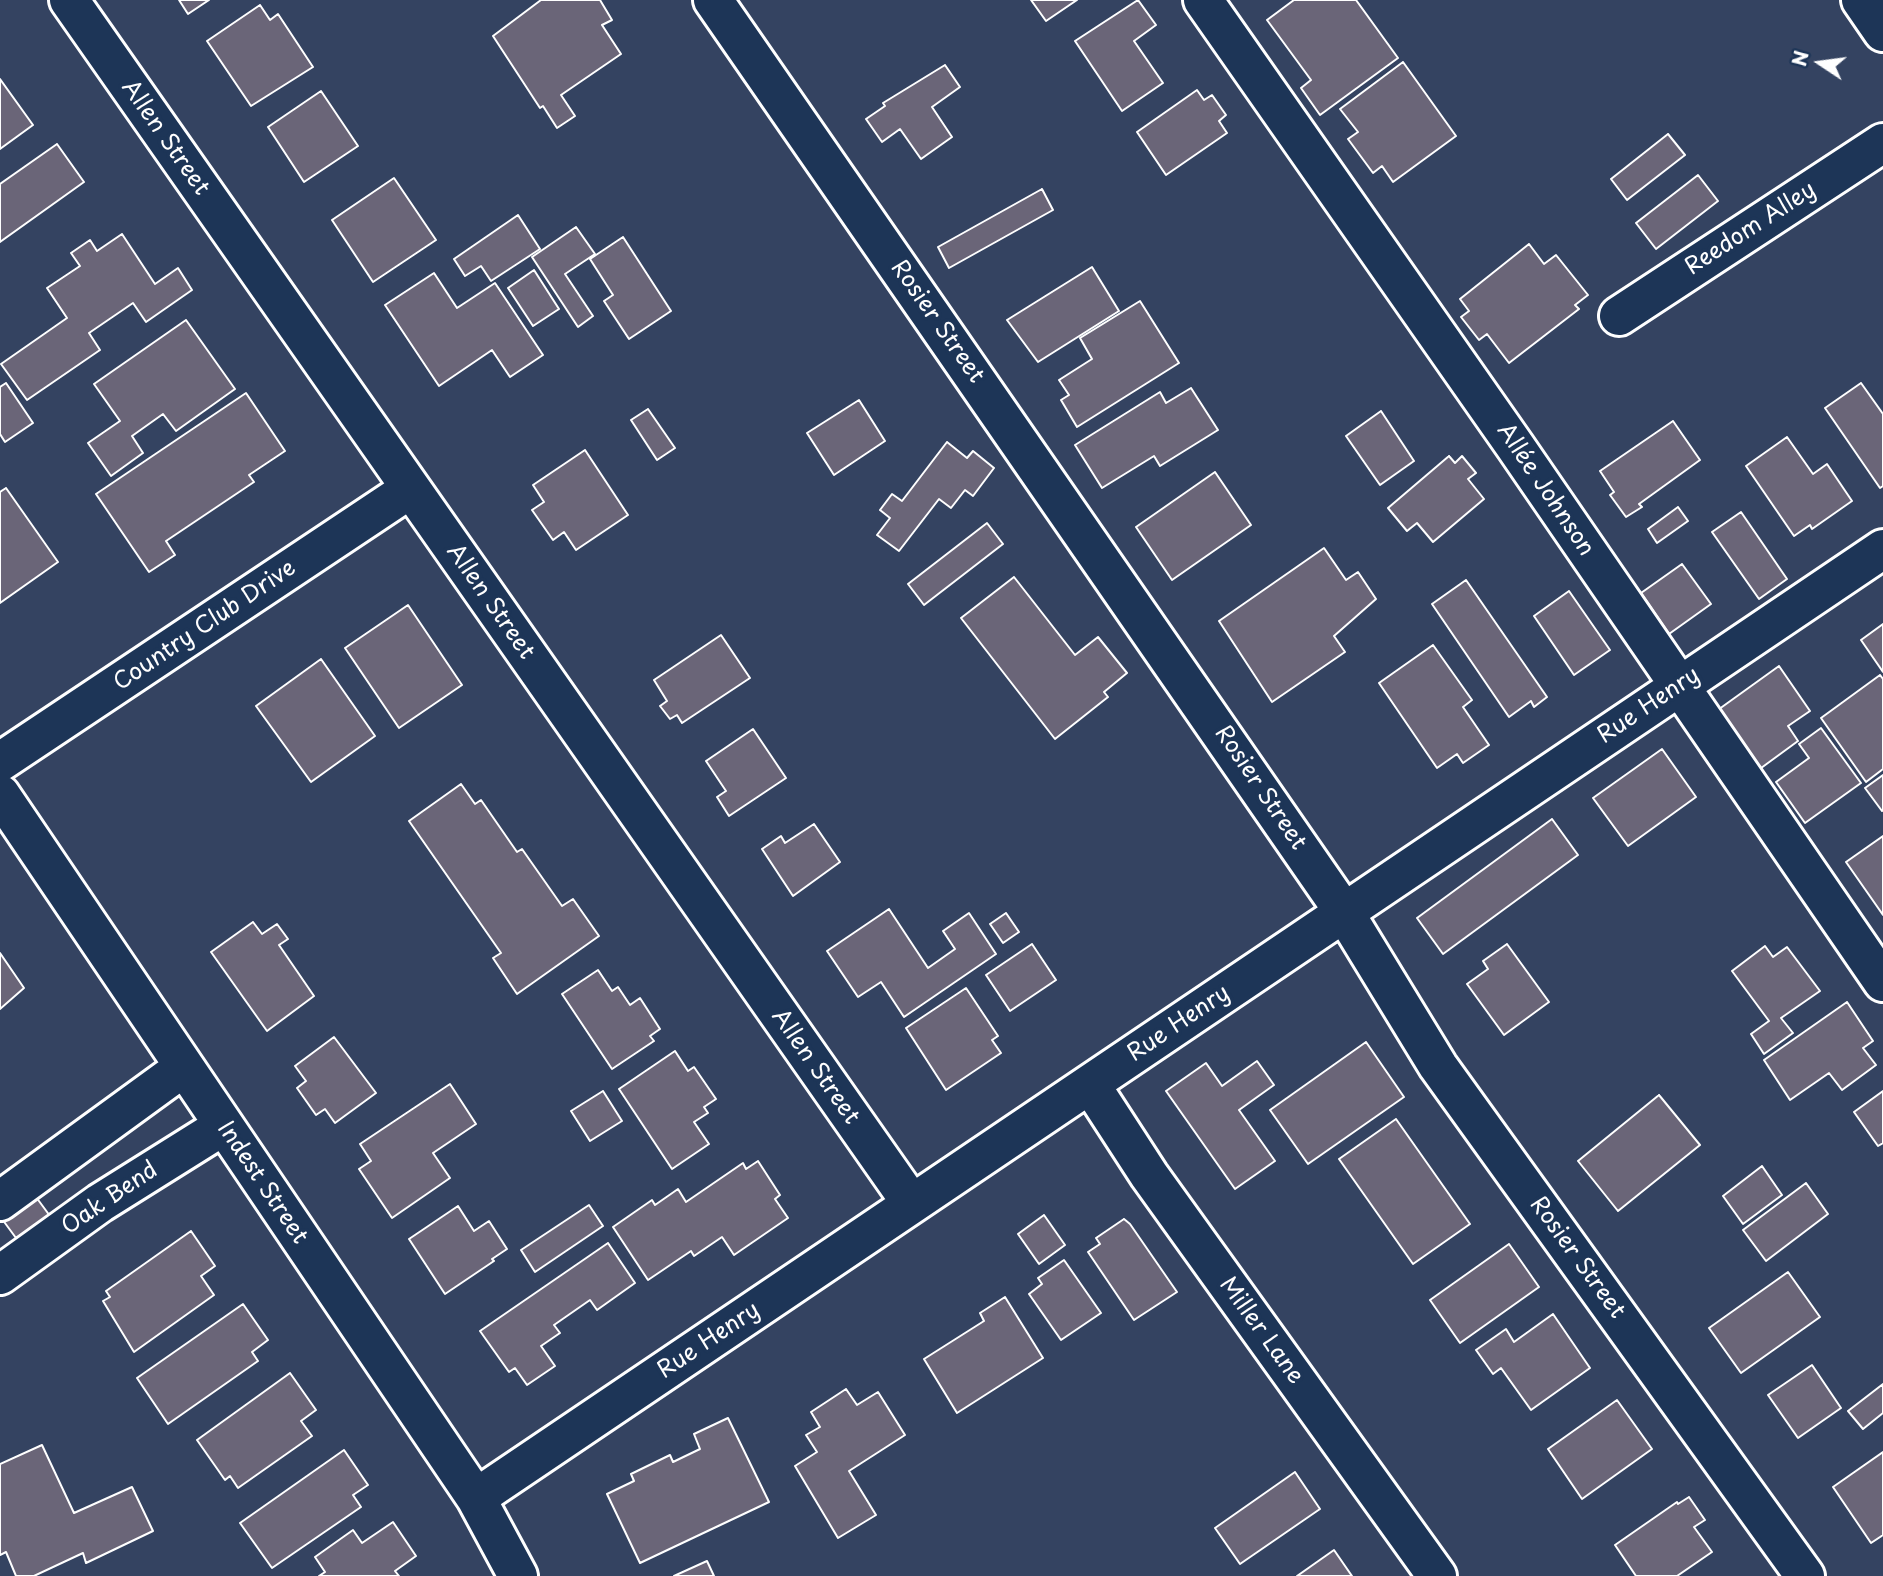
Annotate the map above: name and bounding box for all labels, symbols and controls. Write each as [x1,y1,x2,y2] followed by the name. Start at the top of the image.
[1785,28,1855,98] north arrow
[1784,48,1815,69] text: N
[115,75,215,201] street label: Allen Street
[1681,177,1821,281] street label: Reedom Alley
[884,255,990,389] street label: Rosier Street
[1490,418,1600,562] street label: Allée Johnson
[440,539,540,665] street label: Allen Street
[109,555,301,697] street label: Country Club Drive
[1593,662,1705,750] street label: Rue Henry
[1208,721,1312,855] street label: Rosier Street
[1123,980,1235,1068] street label: Rue Henry
[765,1004,865,1130] street label: Allen Street
[211,1116,313,1250] street label: Indest Street
[57,1157,163,1241] street label: Oak Bend
[1524,1192,1630,1324] street label: Rosier Street
[1213,1272,1309,1390] street label: Miller Lane
[653,1297,765,1385] street label: Rue Henry

